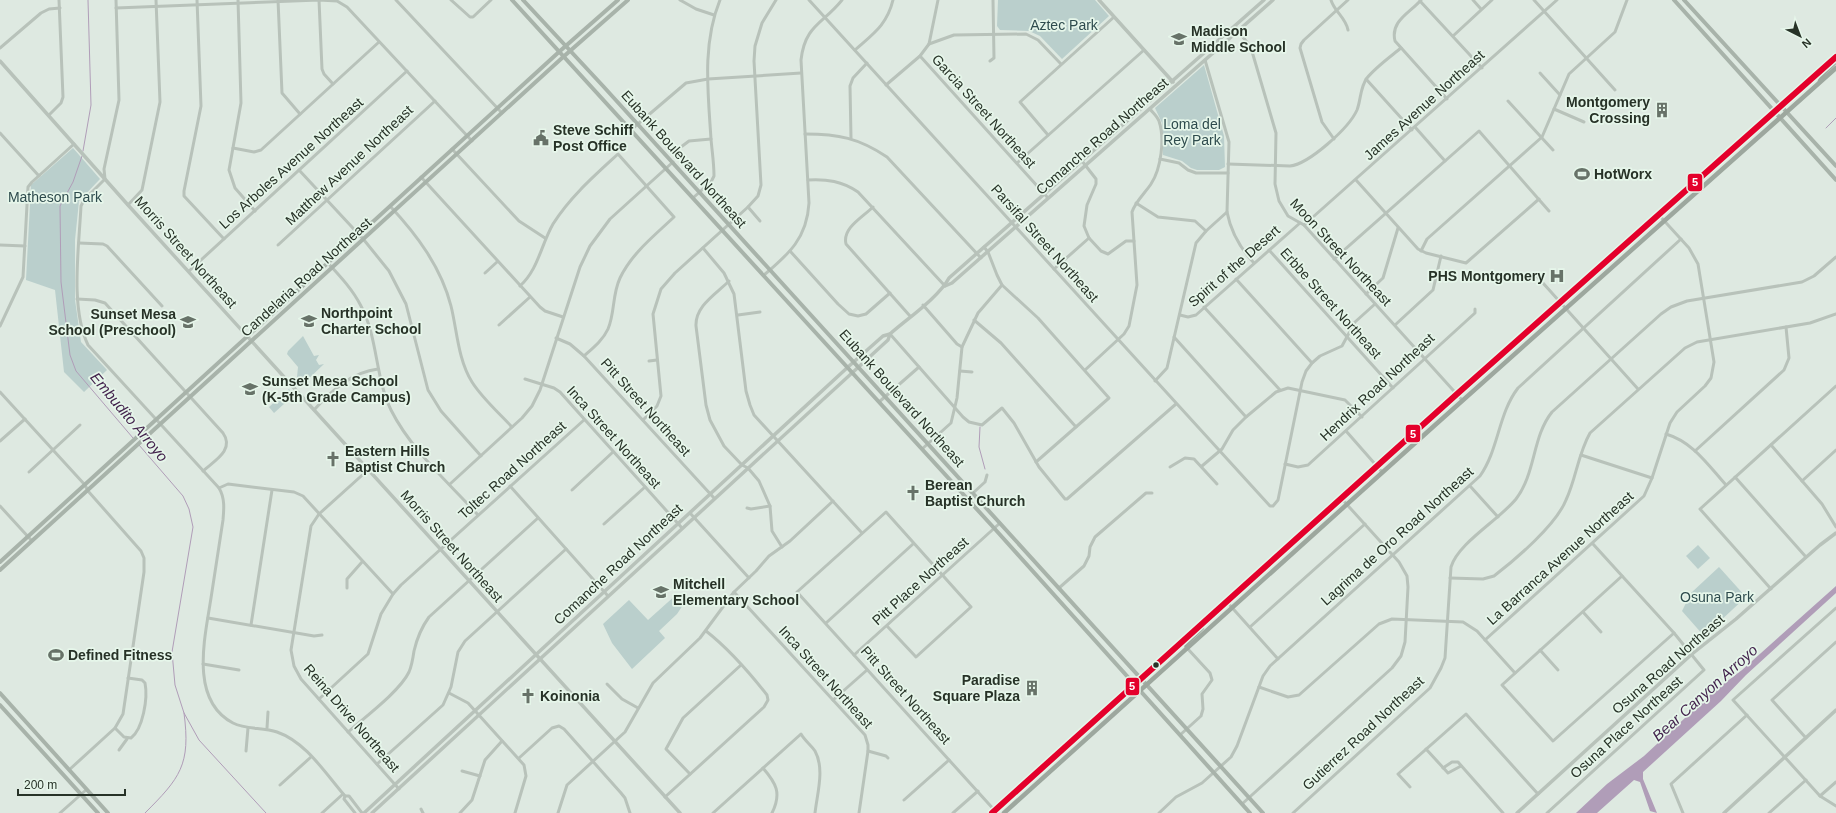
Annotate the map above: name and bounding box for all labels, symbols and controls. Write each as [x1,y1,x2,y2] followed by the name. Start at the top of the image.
[1780,16,1820,56] north arrow
[1030,17,1099,33] park label: Aztec Park
[1191,23,1286,55] place label: Madison Middle School
[1170,30,1188,48] school or university icon: Madison Middle School
[1800,36,1814,51] text: N
[1361,47,1487,163] street label: James Avenue Northeast
[929,51,1039,171] street label: Garcia Street Northeast
[1033,74,1171,198] street label: Comanche Road Northeast
[618,87,750,231] street label: Eubank Boulevard Northeast
[216,94,366,232] street label: Los Arboles Avenue Northeast
[1566,94,1650,126] place label: Montgomery Crossing
[1653,101,1671,119] building icon: Montgomery Crossing
[282,102,416,228] street label: Matthew Avenue Northeast
[1163,116,1222,148] park label: Loma del Rey Park
[553,122,633,154] place label: Steve Schiff Post Office
[532,129,550,147] public building icon: Steve Schiff Post Office
[1573,165,1591,183] sports icon: HotWorx
[1594,166,1652,182] place label: HotWorx
[1687,173,1703,192] line badge: 5
[1692,176,1698,188] text: 5
[988,181,1102,305] street label: Parsifal Street Northeast
[8,189,103,205] park label: Matheson Park
[132,193,240,311] street label: Morris Street Northeast
[1287,195,1395,309] street label: Moon Street Northeast
[238,214,374,340] street label: Candelaria Road Northeast
[1185,222,1283,310] street label: Spirit of the Desert
[1277,244,1385,362] street label: Erbbe Street Northeast
[1548,267,1566,285] hospital icon: PHS Montgomery
[1428,268,1545,284] place label: PHS Montgomery
[321,305,421,337] place label: Northpoint Charter School
[48,306,176,338] place label: Sunset Mesa School (Preschool)
[300,312,318,330] school or university icon: Northpoint Charter School
[179,313,197,331] school or university icon: Sunset Mesa School (Preschool)
[836,326,968,470] street label: Eubank Boulevard Northeast
[1317,330,1437,444] street label: Hendrix Road Northeast
[598,355,694,459] street label: Pitt Street Northeast
[87,369,172,465] water label: Embudito Arroyo
[262,373,411,405] place label: Sunset Mesa School (K-5th Grade Campus)
[241,380,259,398] school or university icon: Sunset Mesa School (K-5th Grade Campus)
[564,382,664,492] street label: Inca Street Northeast
[455,418,569,522] street label: Toltec Road Northeast
[1405,424,1421,443] line badge: 5
[1410,428,1416,440] text: 5
[345,443,445,475] place label: Eastern Hills Baptist Church
[324,450,342,468] church icon: Eastern Hills Baptist Church
[1318,463,1476,609] street label: Lagrima de Oro Road Northeast
[925,477,1025,509] place label: Berean Baptist Church
[904,484,922,502] church icon: Berean Baptist Church
[398,487,506,605] street label: Morris Street Northeast
[1484,488,1636,628] street label: La Barranca Avenue Northeast
[551,500,686,628] street label: Comanche Road Northeast
[869,534,971,628] street label: Pitt Place Northeast
[673,576,799,608] place label: Mitchell Elementary School
[652,583,670,601] school or university icon: Mitchell Elementary School
[1680,589,1755,605] park label: Osuna Park
[1609,611,1727,717] street label: Osuna Road Northeast
[776,622,876,732] street label: Inca Street Northeast
[1649,641,1761,744] water label: Bear Canyon Arroyo
[858,643,954,747] street label: Pitt Street Northeast
[47,646,65,664] sports icon: Defined Fitness
[68,647,172,663] place label: Defined Fitness
[1151,660,1161,670] unlabelled marker
[301,661,403,775] street label: Reina Drive Northeast
[933,672,1020,704] place label: Paradise Square Plaza
[1299,673,1427,793] street label: Gutierrez Road Northeast
[1567,673,1685,781] street label: Osuna Place Northeast
[1125,677,1140,696] line badge: 5
[1023,679,1041,697] building icon: Paradise Square Plaza
[1129,680,1135,692] text: 5
[519,687,537,705] church icon: Koinonia
[540,688,600,704] place label: Koinonia
[18,771,125,797] scale bar
[24,778,57,792] text: 200 m

